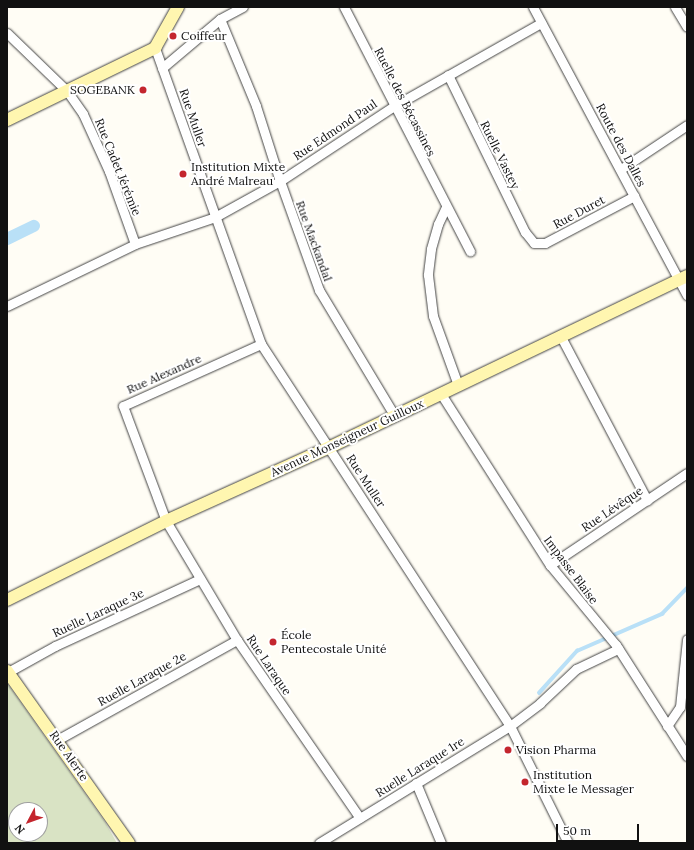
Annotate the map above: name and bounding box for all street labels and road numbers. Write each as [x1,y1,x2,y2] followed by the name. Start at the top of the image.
[371,45,439,159] street label: Ruelle des Bécassines
[176,87,210,149] street label: Rue Muller
[290,97,380,163] street label: Rue Edmond Paul
[593,101,649,189] street label: Route des Dalles
[92,116,144,218] street label: Rue Cadet Jérémie
[477,119,523,191] street label: Ruelle Vastey
[551,192,607,232] street label: Rue Duret
[293,199,335,283] street label: Rue Mackandal
[124,351,204,397] street label: Rue Alexandre
[268,396,426,480] street label: Avenue Monseigneur Guilloux
[343,452,389,510] street label: Rue Muller
[579,483,645,535] street label: Rue Lévêque
[541,533,601,607] street label: Impasse Blaise
[50,586,146,640] street label: Ruelle Laraque 3e
[244,632,294,698] street label: Rue Laraque
[95,649,189,709] street label: Ruelle Laraque 2e
[46,728,92,784] street label: Rue Alerte
[373,734,467,800] street label: Ruelle Laraque 1re

